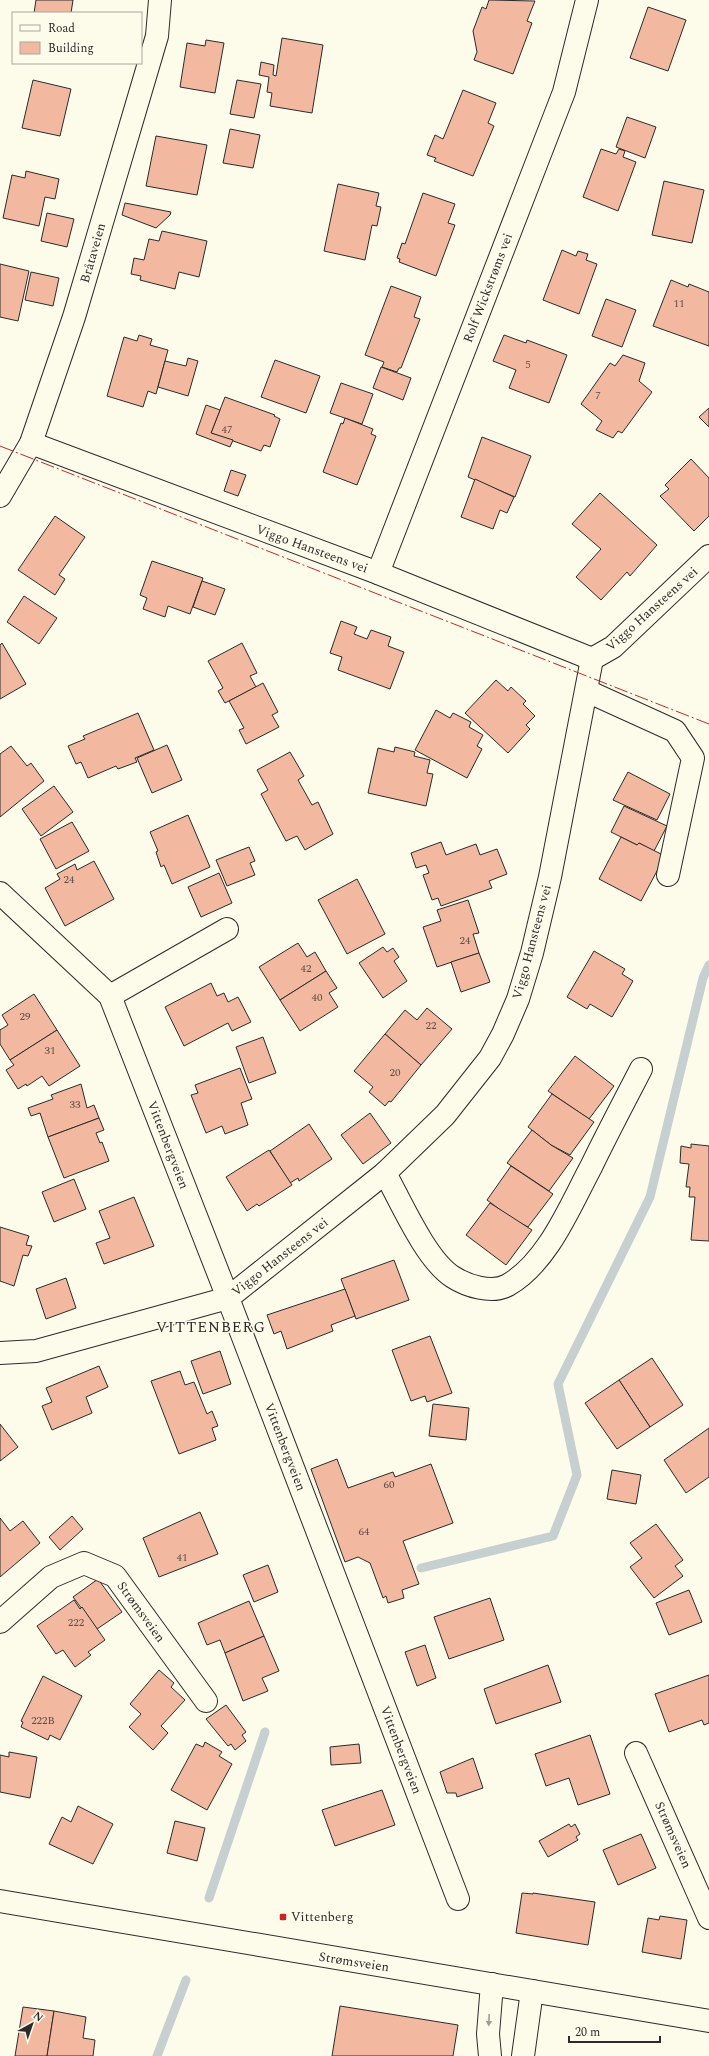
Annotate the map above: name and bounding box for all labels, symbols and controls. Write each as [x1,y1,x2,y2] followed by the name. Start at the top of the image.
[12,12,142,64] legend
[48,19,75,38] text: Road
[48,39,94,58] text: Building
[75,220,111,285] street label: Bråtaveien
[458,230,518,346] street label: Rolf Wickstrøms vei
[674,295,685,312] house number: 11
[525,356,531,373] house number: 5
[595,387,601,404] house number: 7
[222,421,233,438] house number: 47
[253,519,371,579] street label: Viggo Hansteens vei
[601,562,703,656] street label: Viggo Hansteens vei
[64,871,75,888] house number: 24
[507,882,557,1002] street label: Viggo Hansteens vei
[460,932,471,949] house number: 24
[301,960,312,977] house number: 42
[312,989,323,1006] house number: 40
[20,1008,31,1025] house number: 29
[426,1017,437,1034] house number: 22
[45,1042,56,1059] house number: 31
[390,1064,401,1081] house number: 20
[70,1096,81,1113] house number: 33
[142,1098,194,1192] street label: Vittenbergveien
[227,1213,333,1301] street label: Viggo Hansteens vei
[156,1316,266,1339] district label: VITTENBERG
[259,1400,311,1494] street label: Vittenbergveien
[384,1476,395,1493] house number: 60
[359,1523,370,1540] house number: 64
[177,1549,188,1566] house number: 41
[112,1577,170,1647] street label: Strømsveien
[68,1614,85,1631] house number: 222
[375,1703,427,1797] street label: Vittenbergveien
[31,1712,55,1729] house number: 222B
[649,1798,697,1872] street label: Strømsveien
[291,1907,354,1927] place label: Vittenberg
[278,1912,288,1922] marker: Vittenberg
[317,1947,391,1978] street label: Strømsveien
[12,2004,52,2044] north arrow
[29,2007,47,2026] text: N
[486,2014,492,2027] one-way arrow
[569,2018,660,2044] scale bar
[575,2023,600,2042] text: 20 m

